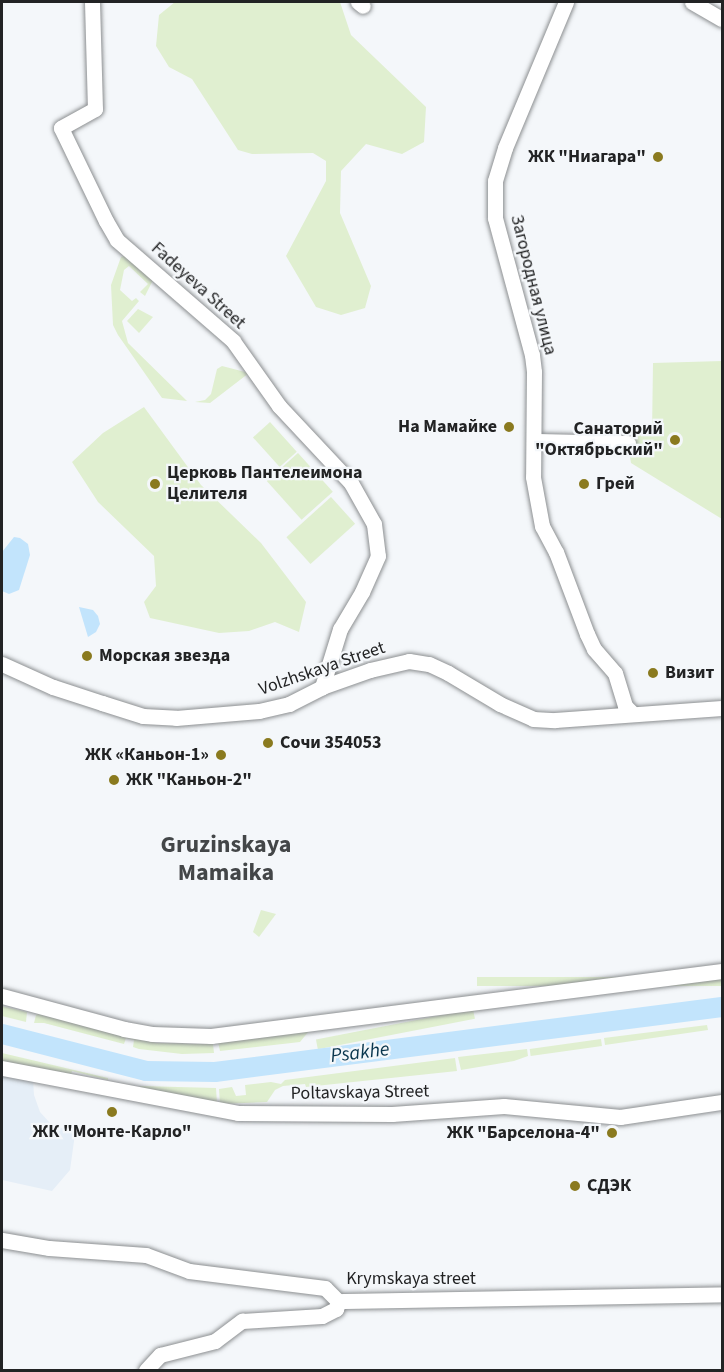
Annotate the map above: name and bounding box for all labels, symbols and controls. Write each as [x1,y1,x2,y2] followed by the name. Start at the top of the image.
[528,146,646,168] place label: ЖК "Ниагара"
[651,150,665,164] marker: ЖК "Ниагара"
[505,213,561,357] street label: Загородная улица
[146,238,250,334] street label: Fadeyeva Street
[398,416,497,438] place label: На Мамайке
[535,419,663,462] place label: Санаторий "Октябрьский"
[502,420,516,434] marker: На Мамайке
[668,433,682,447] marker: Санаторий "Октябрьский"
[167,463,362,506] place label: Церковь Пантелеимона Целителя
[596,473,635,495] place label: Грей
[148,477,162,491] marker: Церковь Пантелеимона Целителя
[577,477,591,491] marker: Грей
[256,637,388,701] street label: Volzhskaya Street
[99,645,230,667] place label: Морская звезда
[80,649,94,663] marker: Морская звезда
[665,662,714,684] place label: Визит
[646,666,660,680] marker: Визит
[280,732,381,754] place label: Сочи 354053
[261,736,275,750] marker: Сочи 354053
[85,744,209,766] place label: ЖК «Каньон-1»
[214,748,228,762] marker: ЖК «Каньон-1»
[126,769,252,791] place label: ЖК "Каньон-2"
[107,773,121,787] marker: ЖК "Каньон-2"
[161,831,291,887] district label: Gruzinskaya Mamaika
[329,1037,391,1069] water label: Psakhe
[291,1081,429,1105] street label: Poltavskaya Street
[105,1105,119,1119] marker: ЖК "Монте-Карло"
[33,1121,191,1143] place label: ЖК "Монте-Карло"
[447,1122,600,1144] place label: ЖК "Барселона-4"
[605,1126,619,1140] marker: ЖК "Барселона-4"
[587,1175,631,1197] place label: СДЭК
[568,1179,582,1193] marker: СДЭК
[346,1268,476,1290] street label: Krymskaya street

